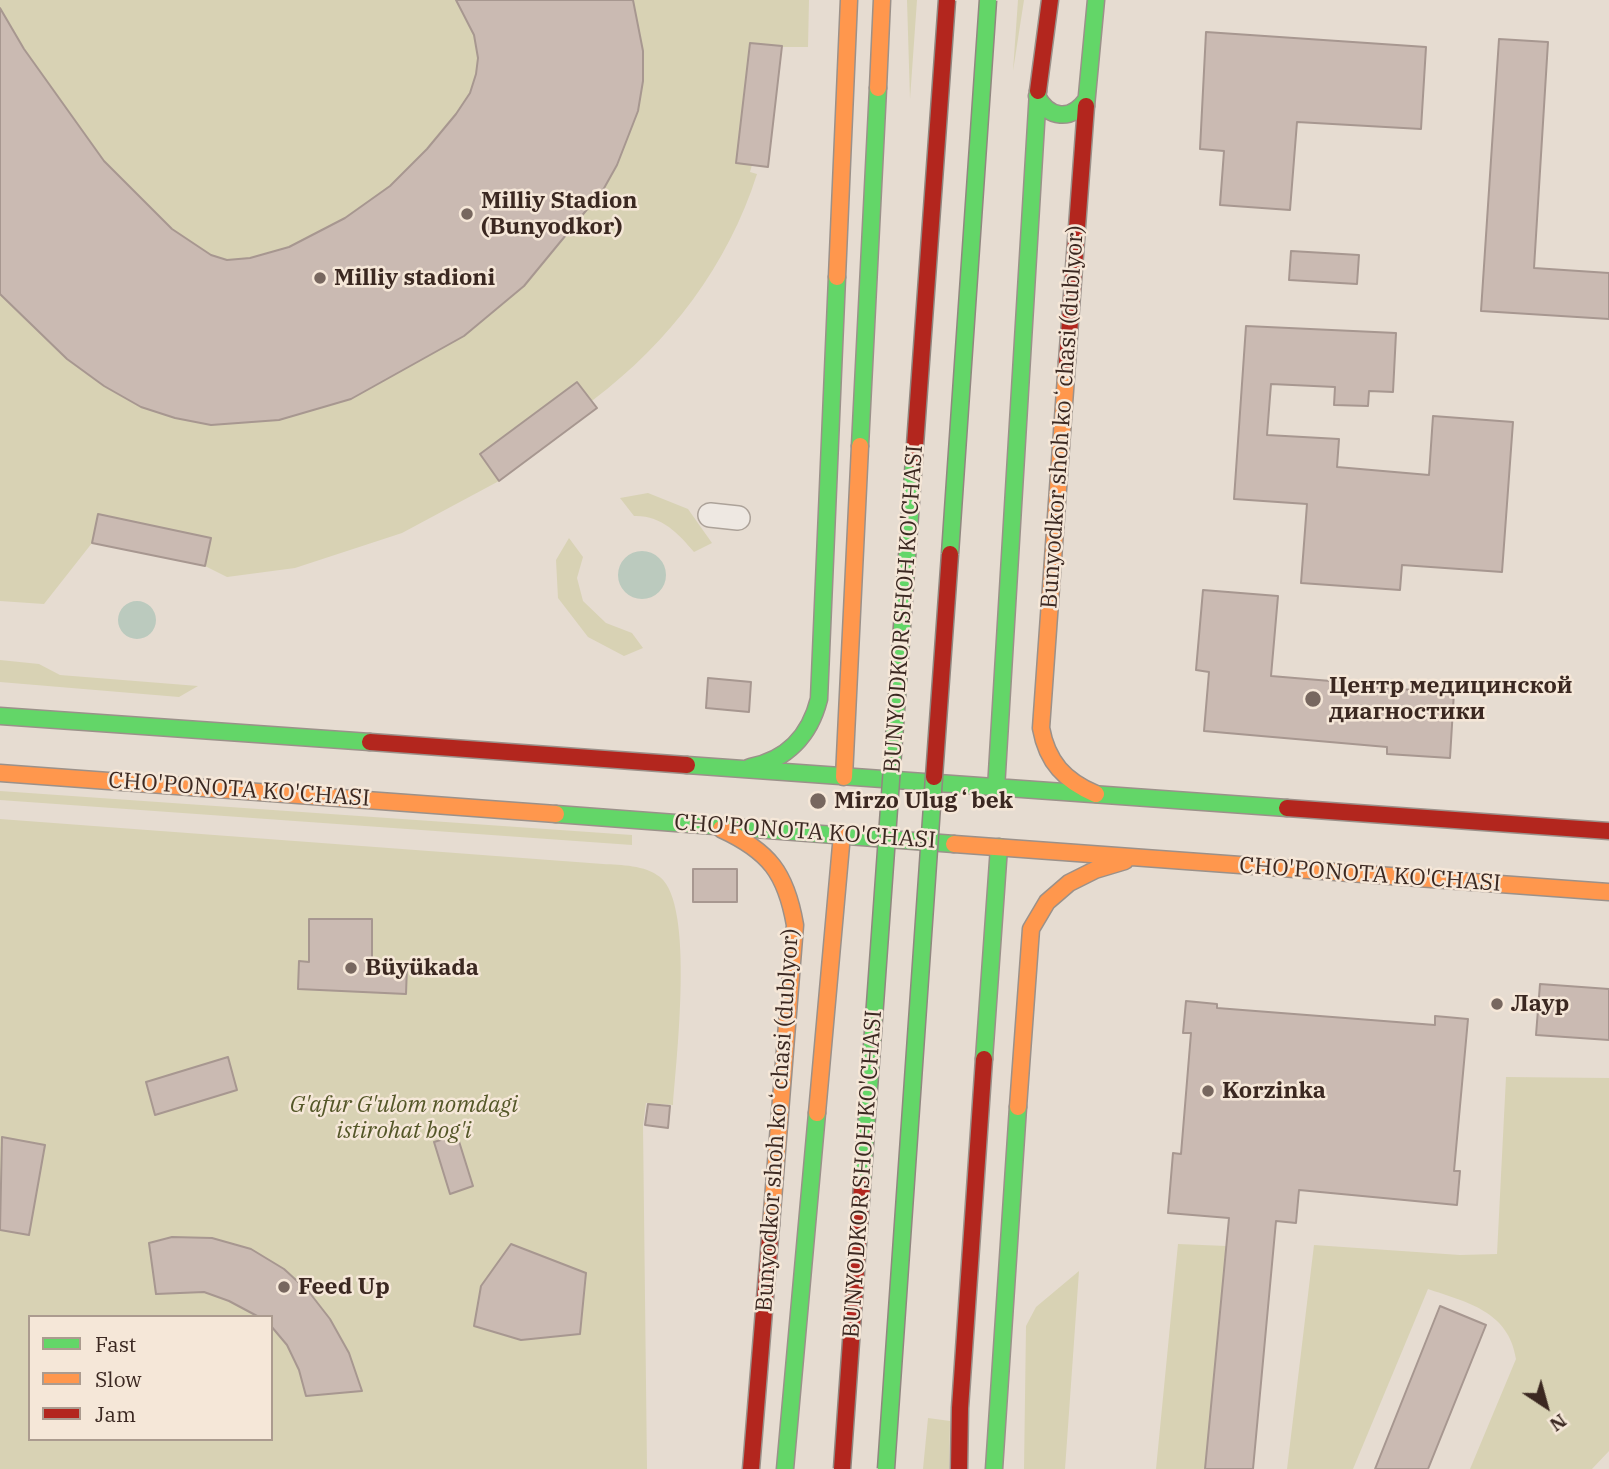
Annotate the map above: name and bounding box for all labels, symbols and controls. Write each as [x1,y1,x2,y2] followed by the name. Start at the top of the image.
[481,187,638,241] place label: Milliy Stadion (Bunyodkor)
[459,206,475,222] marker: Milliy Stadion (Bunyodkor)
[1036,224,1090,610] street label: Bunyodkor shoh koʻchasi (dublyor)
[334,264,495,292] place label: Milliy stadioni
[312,270,328,286] marker: Milliy stadioni
[879,444,929,774] street label: BUNYODKOR SHOH KO'CHASI
[1329,672,1573,726] place label: Центр медицинской диагностики
[1303,689,1323,709] marker: Центр медицинской диагностики
[107,767,371,813] street label: CHO'PONOTA KO'CHASI
[834,787,1013,815] place label: Mirzo Ulugʻbek
[808,791,828,811] marker: Mirzo Ulugʻbek
[673,809,937,855] street label: CHO'PONOTA KO'CHASI
[1238,852,1502,898] street label: CHO'PONOTA KO'CHASI
[751,927,805,1313] street label: Bunyodkor shoh koʻchasi (dublyor)
[365,954,479,982] place label: Büyükada
[343,960,359,976] marker: Büyükada
[1511,990,1569,1018] place label: Лаур
[1489,996,1505,1012] marker: Лаур
[838,1009,888,1339] street label: BUNYODKOR SHOH KO'CHASI
[1222,1077,1326,1105] place label: Korzinka
[1200,1083,1216,1099] marker: Korzinka
[290,1091,518,1145] park label: G'afur G'ulom nomdagi istirohat bog'i
[298,1273,390,1301] place label: Feed Up
[276,1279,292,1295] marker: Feed Up
[28,1315,273,1441] legend
[95,1330,136,1358] text: Fast
[95,1365,142,1393] text: Slow
[1511,1371,1581,1441] north arrow
[95,1400,136,1428] text: Jam
[1545,1409,1571,1437] text: N

